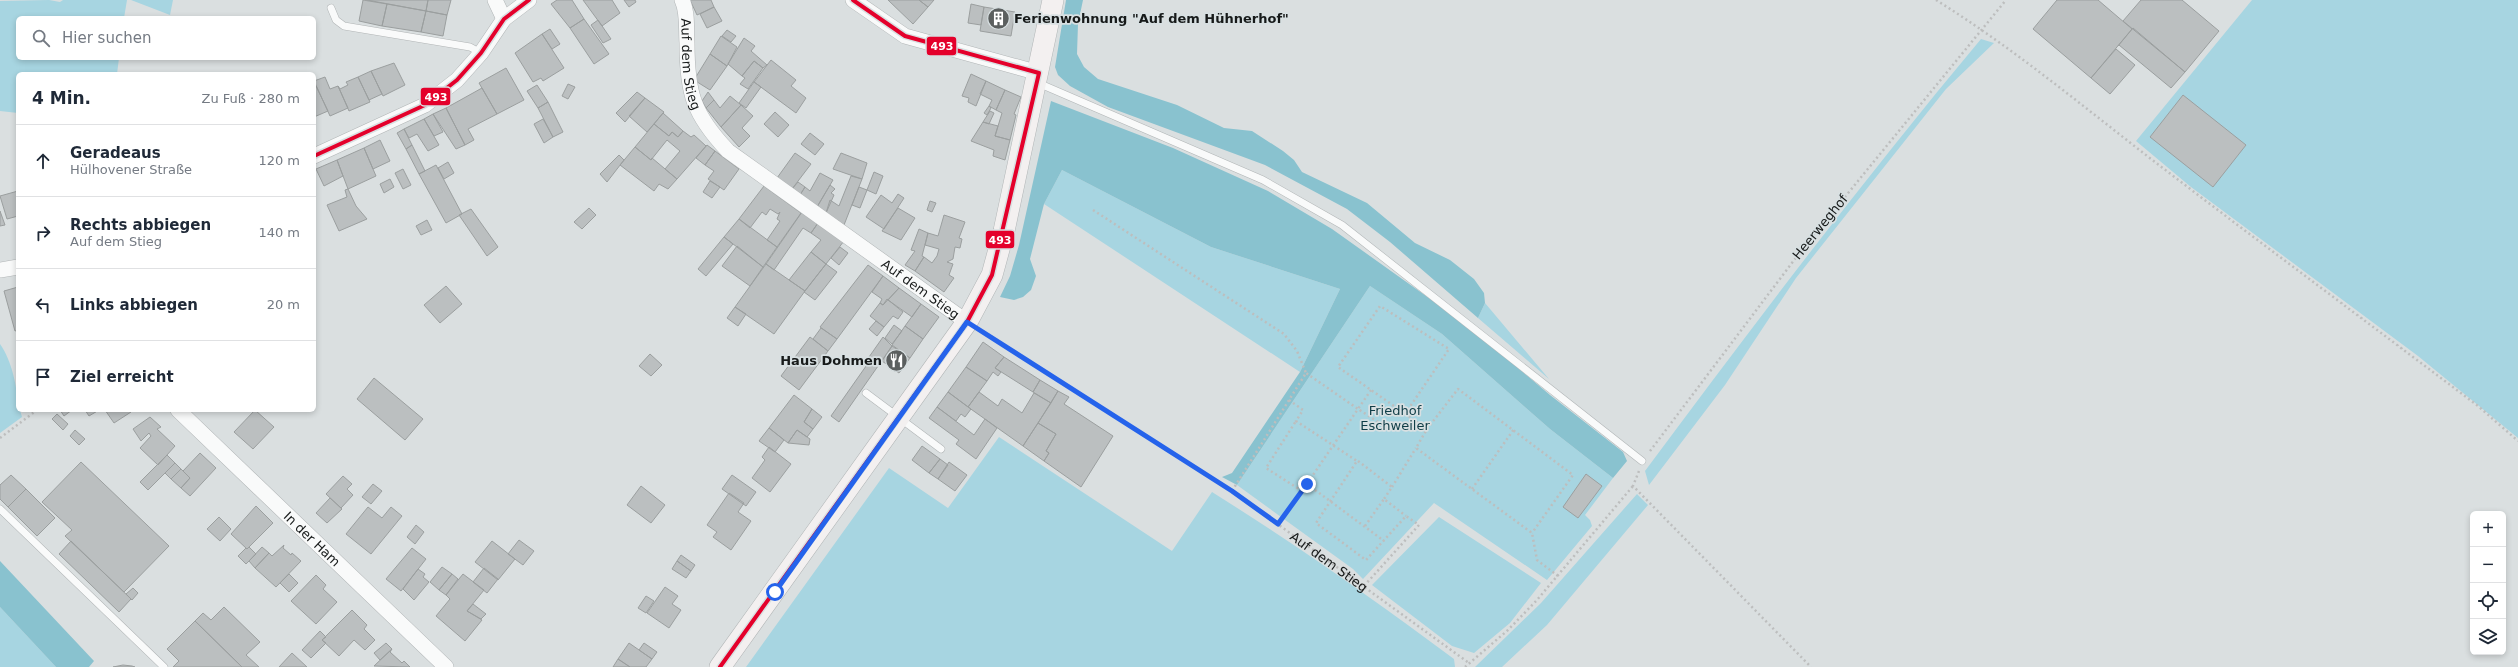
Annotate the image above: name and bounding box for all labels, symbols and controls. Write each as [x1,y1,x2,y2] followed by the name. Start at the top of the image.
[985,5,1011,31] building icon: Ferienwohnung "Auf dem Hühnerhof"
[1014,11,1289,26] place label: Ferienwohnung "Auf dem Hühnerhof"
[16,16,316,60] search box
[679,18,704,112] street label: Auf dem Stieg
[30,27,52,49] icon: search
[62,29,151,47] text: Hier suchen
[926,36,957,56] line badge: 493
[931,40,953,53] text: 493
[420,87,451,106] line badge: 493
[32,88,91,108] text: 4 Min.
[202,91,300,106] text: Zu Fuß · 280 m
[425,91,447,104] text: 493
[70,144,161,162] text: Geradeaus
[32,150,54,172] icon: ahead
[258,153,300,168] text: 120 m
[70,162,192,177] text: Hülhovener Straße
[1789,191,1851,262] street label: Heerweghof
[70,216,211,234] text: Rechts abbiegen
[32,222,54,244] icon: right
[258,225,300,240] text: 140 m
[985,230,1015,249] line badge: 493
[70,234,162,249] text: Auf dem Stieg
[989,234,1011,247] text: 493
[879,256,962,322] street label: Auf dem Stieg
[32,294,54,316] icon: left
[70,296,198,314] text: Links abbiegen
[267,297,300,312] text: 20 m
[884,347,910,373] restaurant icon: Haus Dohmen
[780,353,882,368] place label: Haus Dohmen
[32,366,54,388] icon: arrive
[70,368,174,386] text: Ziel erreicht
[1360,403,1430,433] park label: Friedhof Eschweiler
[1298,475,1316,493] route end
[281,508,344,569] street label: In der Ham
[2470,511,2506,655] map controls
[2470,511,2506,547] button: +
[1287,528,1371,595] street label: Auf dem Stieg
[2470,547,2506,583] button: −
[766,583,784,601] route start
[2470,583,2506,619] button: locate
[2470,619,2506,655] button: layers

